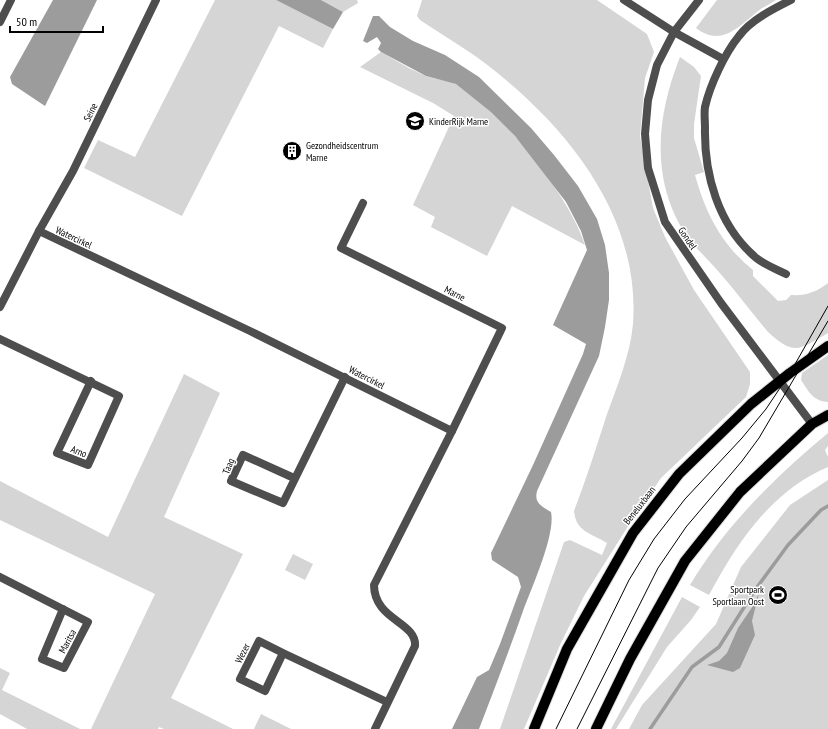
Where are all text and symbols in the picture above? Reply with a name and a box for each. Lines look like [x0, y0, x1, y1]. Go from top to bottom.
scale bar [10, 8, 103, 34]
text: 50 m [16, 14, 37, 29]
street label: Seine [80, 101, 100, 124]
school or university icon: KinderRijk Marne [404, 110, 426, 132]
place label: KinderRijk Marne [429, 115, 488, 128]
place label: Gezondheidscentrum Marne [306, 139, 378, 164]
building icon: Gezondheidscentrum Marne [281, 140, 303, 162]
street label: Watercirkel [54, 223, 95, 252]
street label: Gondel [675, 225, 700, 253]
street label: Marne [442, 283, 467, 304]
street label: Watercirkel [347, 363, 388, 392]
street label: Arno [69, 442, 89, 461]
street label: Taag [219, 456, 237, 476]
street label: Beneluxbaan [620, 484, 658, 527]
place label: Sportpark Sportlaan Oost [713, 583, 764, 608]
sports icon: Sportpark Sportlaan Oost [767, 584, 789, 606]
street label: Maritsa [56, 627, 79, 656]
street label: Wezer [232, 641, 253, 665]

